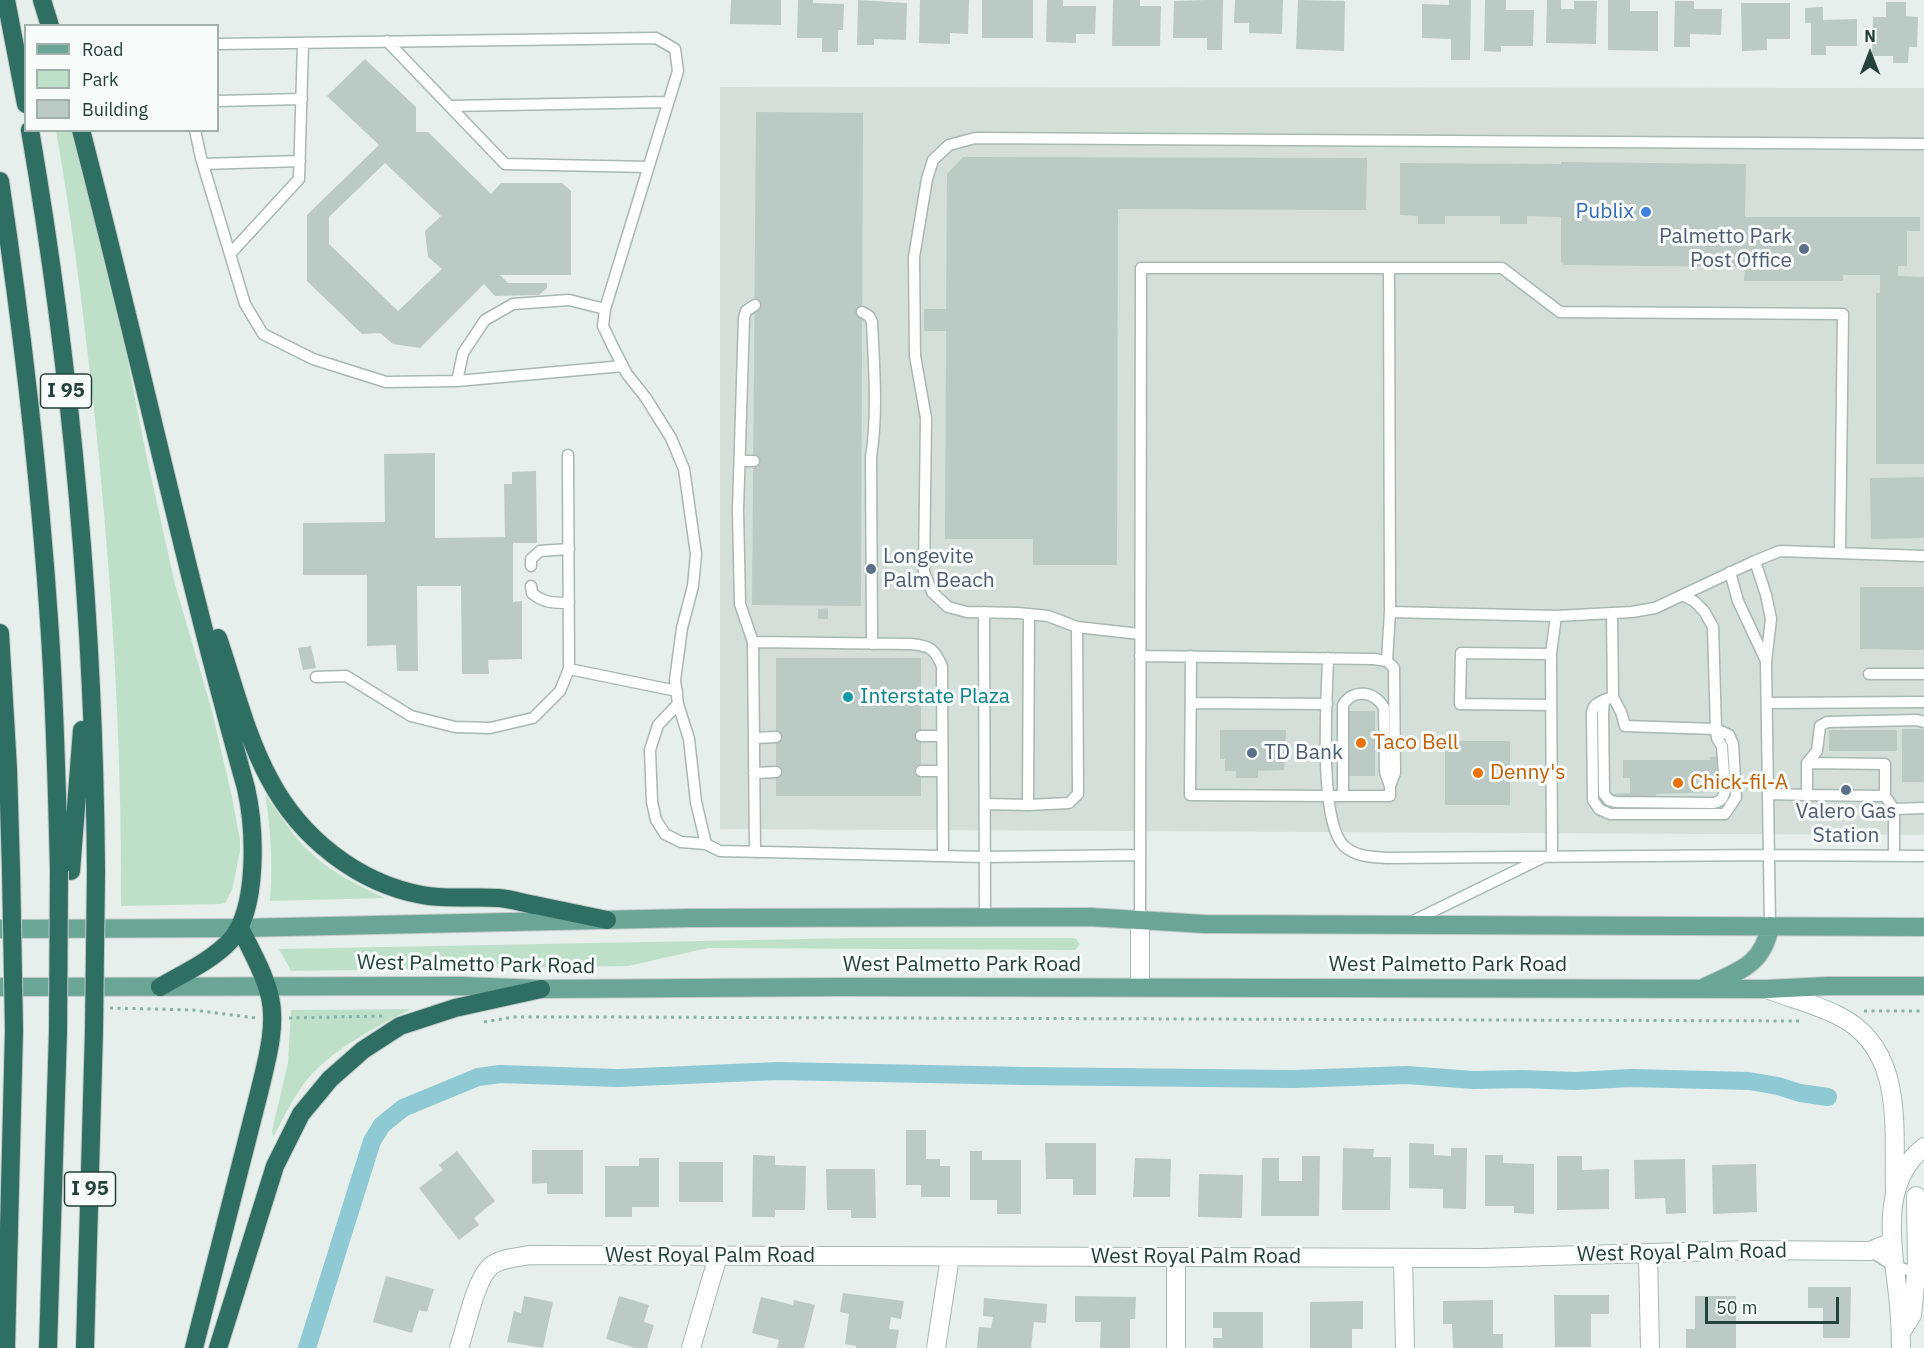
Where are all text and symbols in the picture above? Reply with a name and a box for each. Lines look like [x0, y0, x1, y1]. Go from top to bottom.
legend [24, 24, 219, 132]
north arrow [1840, 24, 1900, 84]
text: N [1864, 26, 1876, 46]
text: Road [82, 38, 123, 61]
text: Park [82, 68, 118, 91]
text: Building [82, 98, 148, 121]
place label: Publix [1576, 199, 1634, 225]
marker: Publix [1639, 205, 1653, 219]
place label: Palmetto Park Post Office [1659, 224, 1792, 274]
marker: Palmetto Park Post Office [1797, 242, 1811, 256]
road number: I 95 [40, 374, 92, 408]
place label: Longevite Palm Beach [883, 544, 995, 594]
marker: Longevite Palm Beach [864, 562, 878, 576]
place label: Interstate Plaza [860, 684, 1010, 710]
marker: Interstate Plaza [841, 690, 855, 704]
place label: Taco Bell [1373, 730, 1458, 756]
marker: Taco Bell [1354, 736, 1368, 750]
place label: TD Bank [1264, 740, 1343, 766]
marker: TD Bank [1245, 746, 1259, 760]
place label: Denny's [1490, 760, 1566, 786]
marker: Denny's [1471, 766, 1485, 780]
place label: Chick-fil-A [1690, 770, 1788, 796]
marker: Chick-fil-A [1671, 776, 1685, 790]
marker: Valero Gas Station [1839, 783, 1853, 797]
place label: Valero Gas Station [1796, 799, 1896, 849]
street label: West Palmetto Park Road [357, 950, 595, 980]
street label: West Palmetto Park Road [843, 952, 1081, 978]
street label: West Palmetto Park Road [1329, 952, 1567, 978]
road number: I 95 [64, 1172, 116, 1206]
street label: West Royal Palm Road [1577, 1239, 1787, 1267]
street label: West Royal Palm Road [605, 1243, 815, 1269]
street label: West Royal Palm Road [1091, 1244, 1301, 1270]
scale bar [1708, 1285, 1842, 1323]
text: 50 m [1716, 1296, 1758, 1319]

